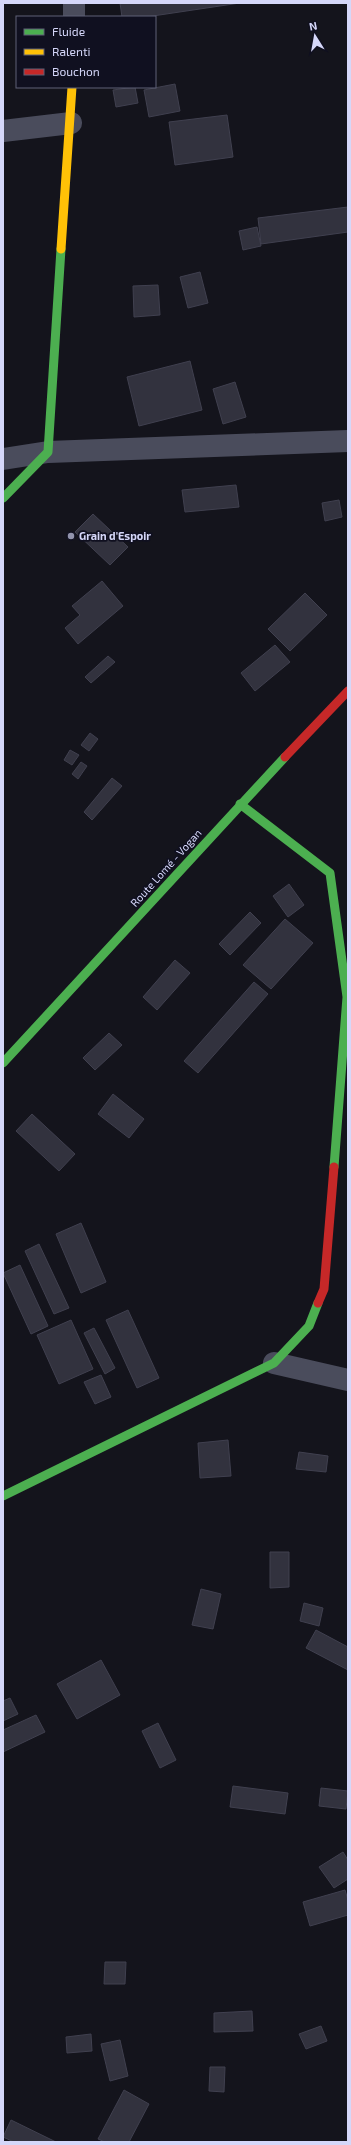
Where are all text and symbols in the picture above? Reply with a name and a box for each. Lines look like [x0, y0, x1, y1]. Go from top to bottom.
legend [16, 16, 156, 88]
north arrow [295, 16, 335, 56]
text: N [308, 19, 318, 33]
text: Fluide [52, 24, 85, 38]
text: Ralenti [52, 44, 91, 58]
text: Bouchon [52, 64, 100, 78]
place label: Grain d'Espoir [79, 529, 151, 542]
marker: Grain d'Espoir [66, 531, 76, 541]
street label: Route Lomé - Vogan [127, 826, 204, 909]

